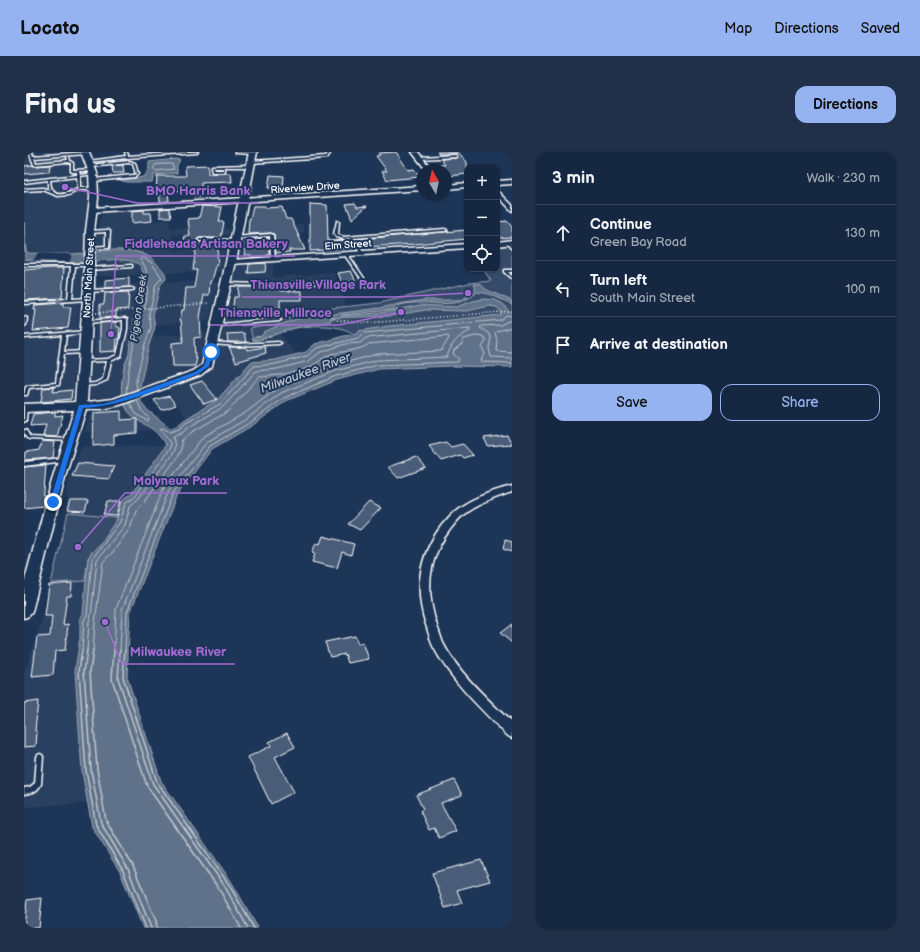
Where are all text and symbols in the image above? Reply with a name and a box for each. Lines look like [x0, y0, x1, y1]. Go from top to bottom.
text: Locato [20, 17, 80, 40]
text: Map [724, 20, 752, 37]
text: Directions [774, 20, 839, 37]
text: Saved [861, 20, 900, 37]
button: Directions [795, 86, 896, 123]
text: Find us [24, 88, 116, 121]
north arrow [416, 164, 452, 200]
map controls [464, 164, 500, 272]
button: + [464, 164, 500, 200]
text: 3 min [552, 168, 595, 188]
text: Walk · 230 m [806, 170, 880, 186]
callout: BMO Harris Bank [137, 178, 258, 203]
street label: Riverview Drive [270, 180, 340, 196]
text: BMO Harris Bank [146, 183, 251, 199]
button: − [464, 200, 500, 236]
text: Continue [590, 215, 652, 234]
icon: ahead [552, 222, 574, 244]
text: 130 m [845, 225, 880, 241]
callout: Fiddleheads Artisan Bakery [116, 231, 295, 256]
text: Green Bay Road [590, 234, 687, 250]
text: Fiddleheads Artisan Bakery [124, 236, 288, 252]
button: locate [464, 236, 500, 272]
street label: Elm Street [324, 237, 372, 253]
street label: North Main Street [81, 238, 97, 319]
text: Turn left [590, 271, 647, 290]
callout: Thiensville Village Park [242, 272, 394, 297]
water label: Pigeon Creek [127, 273, 150, 342]
text: Thiensville Village Park [250, 277, 386, 293]
icon: left [552, 278, 574, 300]
text: 100 m [845, 281, 880, 297]
text: South Main Street [590, 290, 695, 306]
one-way arrow [49, 297, 62, 304]
callout: Thiensville Millrace [210, 300, 339, 325]
text: Thiensville Millrace [218, 305, 332, 321]
icon: arrive [552, 334, 574, 356]
text: Arrive at destination [590, 335, 728, 354]
route start [202, 343, 220, 361]
water label: Milwaukee River [258, 349, 354, 397]
button: Save [552, 384, 712, 421]
button: Share [720, 384, 880, 421]
callout: Molyneux Park [125, 468, 227, 493]
text: Molyneux Park [133, 473, 219, 489]
route end [44, 493, 62, 511]
callout: Milwaukee River [122, 639, 235, 664]
text: Milwaukee River [130, 644, 227, 660]

